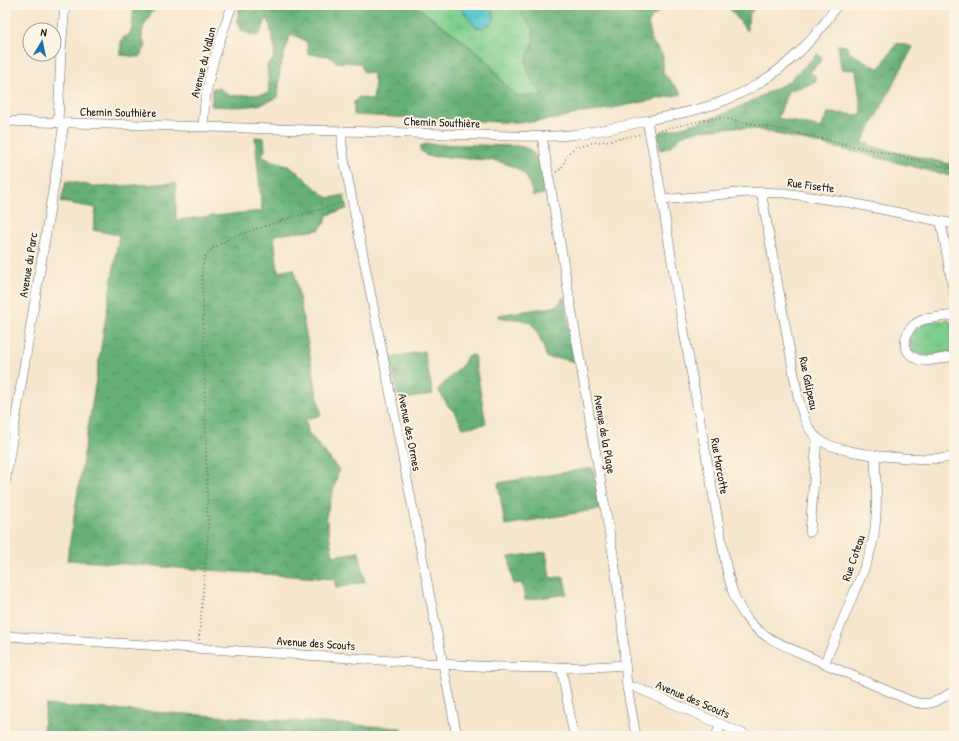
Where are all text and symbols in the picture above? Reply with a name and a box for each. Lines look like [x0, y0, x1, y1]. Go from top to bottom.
north arrow [22, 22, 62, 62]
text: N [40, 25, 48, 40]
street label: Avenue du Vallon [186, 25, 220, 99]
street label: Chemin Southière [80, 103, 157, 121]
street label: Chemin Southière [403, 112, 481, 132]
street label: Rue Fisette [786, 173, 836, 197]
street label: Avenue du Parc [15, 231, 42, 299]
street label: Rue Galipeau [795, 355, 823, 411]
street label: Avenue des Ormes [394, 392, 426, 473]
street label: Avenue de la Plage [590, 393, 620, 475]
street label: Rue Marcotte [707, 437, 733, 496]
street label: Rue Coteau [837, 533, 869, 583]
street label: Avenue des Scouts [276, 632, 356, 654]
street label: Avenue des Scouts [654, 676, 733, 722]

